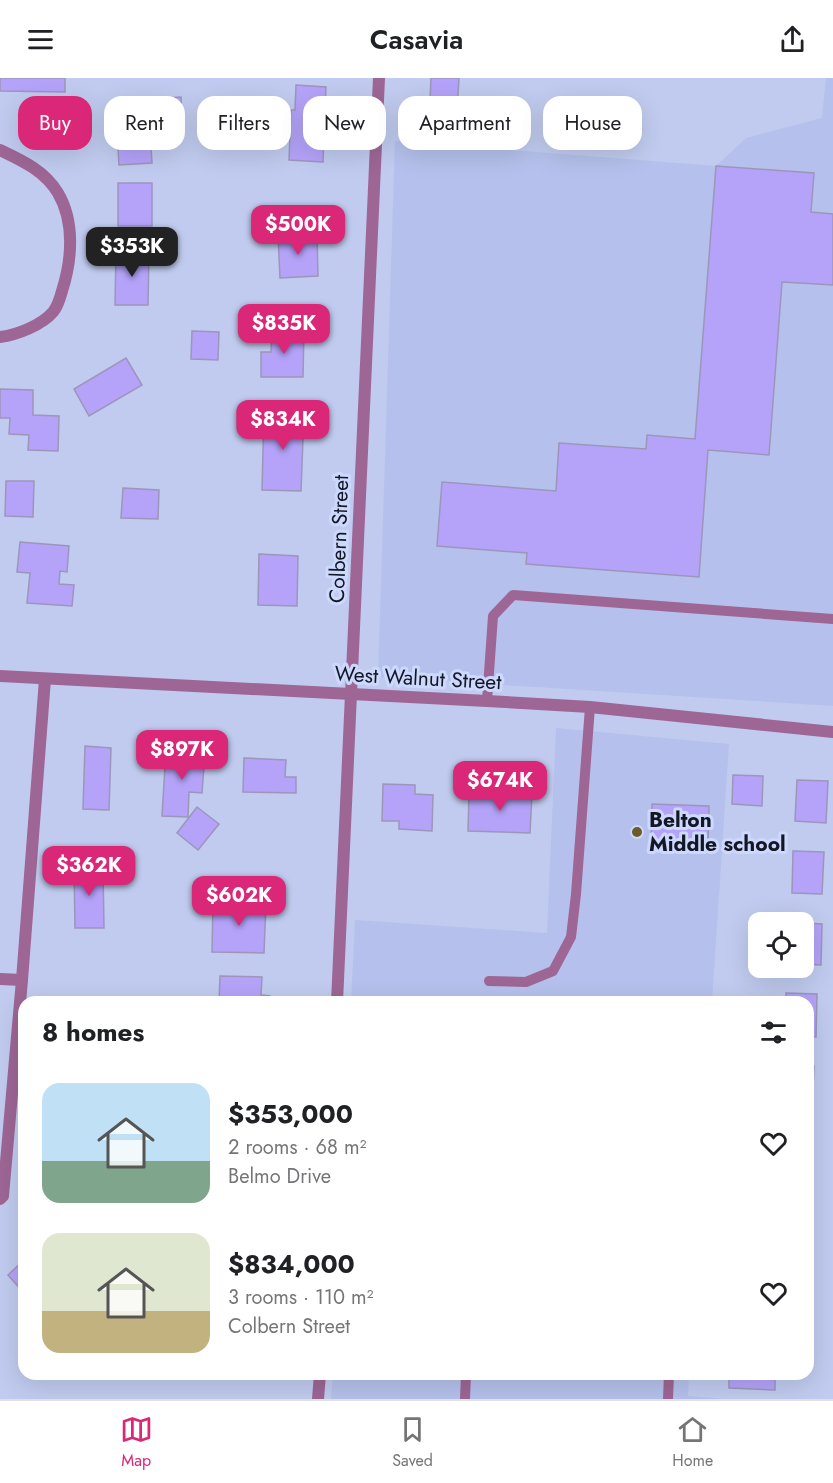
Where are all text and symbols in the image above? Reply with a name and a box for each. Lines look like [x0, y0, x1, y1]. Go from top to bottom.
text: Casavia [370, 20, 463, 59]
icon: menu [24, 23, 57, 56]
icon: share [776, 23, 809, 56]
chip: Buy [18, 96, 92, 150]
chip: Rent [104, 96, 185, 150]
chip: Filters [197, 96, 291, 150]
chip: New [303, 96, 386, 150]
chip: Apartment [398, 96, 531, 150]
chip: House [543, 96, 642, 150]
pin: $500K [256, 205, 340, 256]
text: $500K [265, 210, 331, 239]
pin: $353K [90, 227, 174, 278]
text: $353K [100, 232, 164, 261]
pin: $835K [242, 304, 326, 355]
text: $835K [252, 309, 316, 338]
pin: $834K [241, 400, 325, 451]
text: $834K [250, 405, 316, 434]
street label: Colbern Street [322, 474, 356, 604]
street label: West Walnut Street [334, 659, 502, 697]
pin: $897K [140, 730, 224, 781]
text: $897K [150, 735, 214, 764]
pin: $674K [458, 761, 542, 812]
text: $674K [467, 766, 533, 795]
place label: Belton Middle school [649, 805, 786, 859]
marker: Belton Middle school [630, 825, 644, 839]
pin: $362K [47, 846, 131, 897]
text: $362K [56, 851, 122, 880]
pin: $602K [197, 876, 281, 927]
text: $602K [206, 881, 272, 910]
map controls [748, 912, 814, 978]
button: locate [748, 912, 814, 978]
text: 8 homes [42, 1013, 144, 1051]
icon: filters [757, 1016, 790, 1049]
text: $353,000 [228, 1095, 353, 1133]
icon: home [90, 1107, 162, 1179]
icon: heart [757, 1127, 790, 1160]
text: 2 rooms · 68 m² [228, 1133, 366, 1162]
text: Belmo Drive [228, 1162, 331, 1191]
text: $834,000 [228, 1245, 355, 1283]
icon: home [90, 1257, 162, 1329]
icon: heart [757, 1277, 790, 1310]
text: 3 rooms · 110 m² [228, 1283, 374, 1312]
text: Colbern Street [228, 1312, 350, 1341]
tab: Map [120, 1413, 153, 1472]
tab: Saved [392, 1413, 433, 1472]
tab: Home [672, 1413, 713, 1472]

